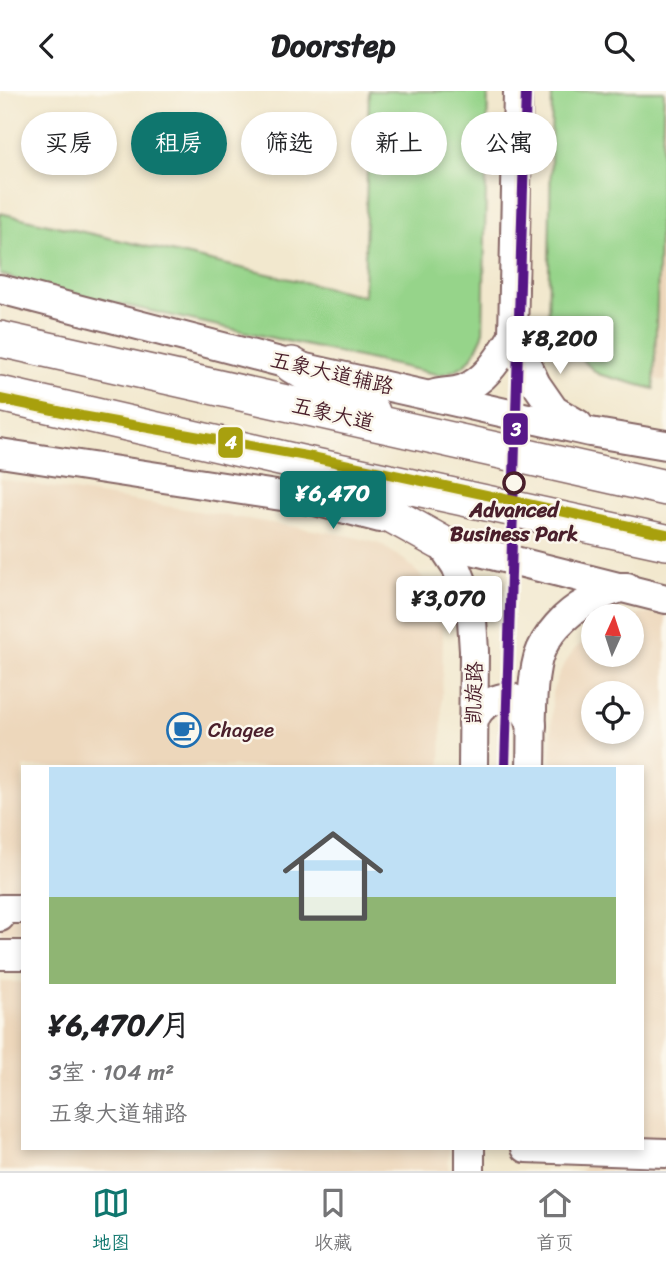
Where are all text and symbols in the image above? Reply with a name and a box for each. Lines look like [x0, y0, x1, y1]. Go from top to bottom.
text: Doorstep [271, 17, 395, 74]
icon: back [28, 27, 66, 65]
icon: search [600, 27, 638, 65]
chip: 买房 [21, 112, 117, 175]
chip: 租房 [131, 112, 227, 175]
chip: 筛选 [241, 112, 337, 175]
chip: 新上 [351, 112, 447, 175]
chip: 公寓 [461, 112, 557, 175]
pin: ¥8,200 [503, 317, 617, 376]
text: ¥8,200 [522, 318, 598, 359]
street label: 五象大道辅路 [266, 340, 398, 406]
street label: 五象大道 [288, 386, 378, 442]
line badge: 3 [502, 412, 529, 446]
text: 3 [510, 413, 522, 446]
line badge: 4 [217, 426, 244, 459]
text: 4 [224, 426, 237, 459]
pin: ¥6,470 [276, 471, 390, 531]
marker: Advanced Business Park [503, 472, 525, 494]
text: ¥6,470 [296, 473, 370, 514]
place label: Advanced Business Park [450, 491, 578, 553]
pin: ¥3,070 [392, 577, 506, 636]
text: ¥3,070 [412, 578, 486, 619]
north arrow [581, 604, 644, 667]
map controls [581, 604, 644, 744]
street label: 凯旋路 [454, 661, 494, 725]
button: locate [581, 681, 644, 744]
cafe icon: Chagee [165, 711, 203, 749]
place label: Chagee [208, 711, 274, 749]
icon: home [270, 813, 396, 939]
text: ¥6,470/月 [49, 998, 190, 1052]
text: 3室 · 104 m² [49, 1052, 174, 1093]
text: 五象大道辅路 [49, 1093, 187, 1134]
tab: 地图 [92, 1184, 130, 1259]
tab: 收藏 [314, 1184, 352, 1259]
tab: 首页 [536, 1184, 574, 1259]

